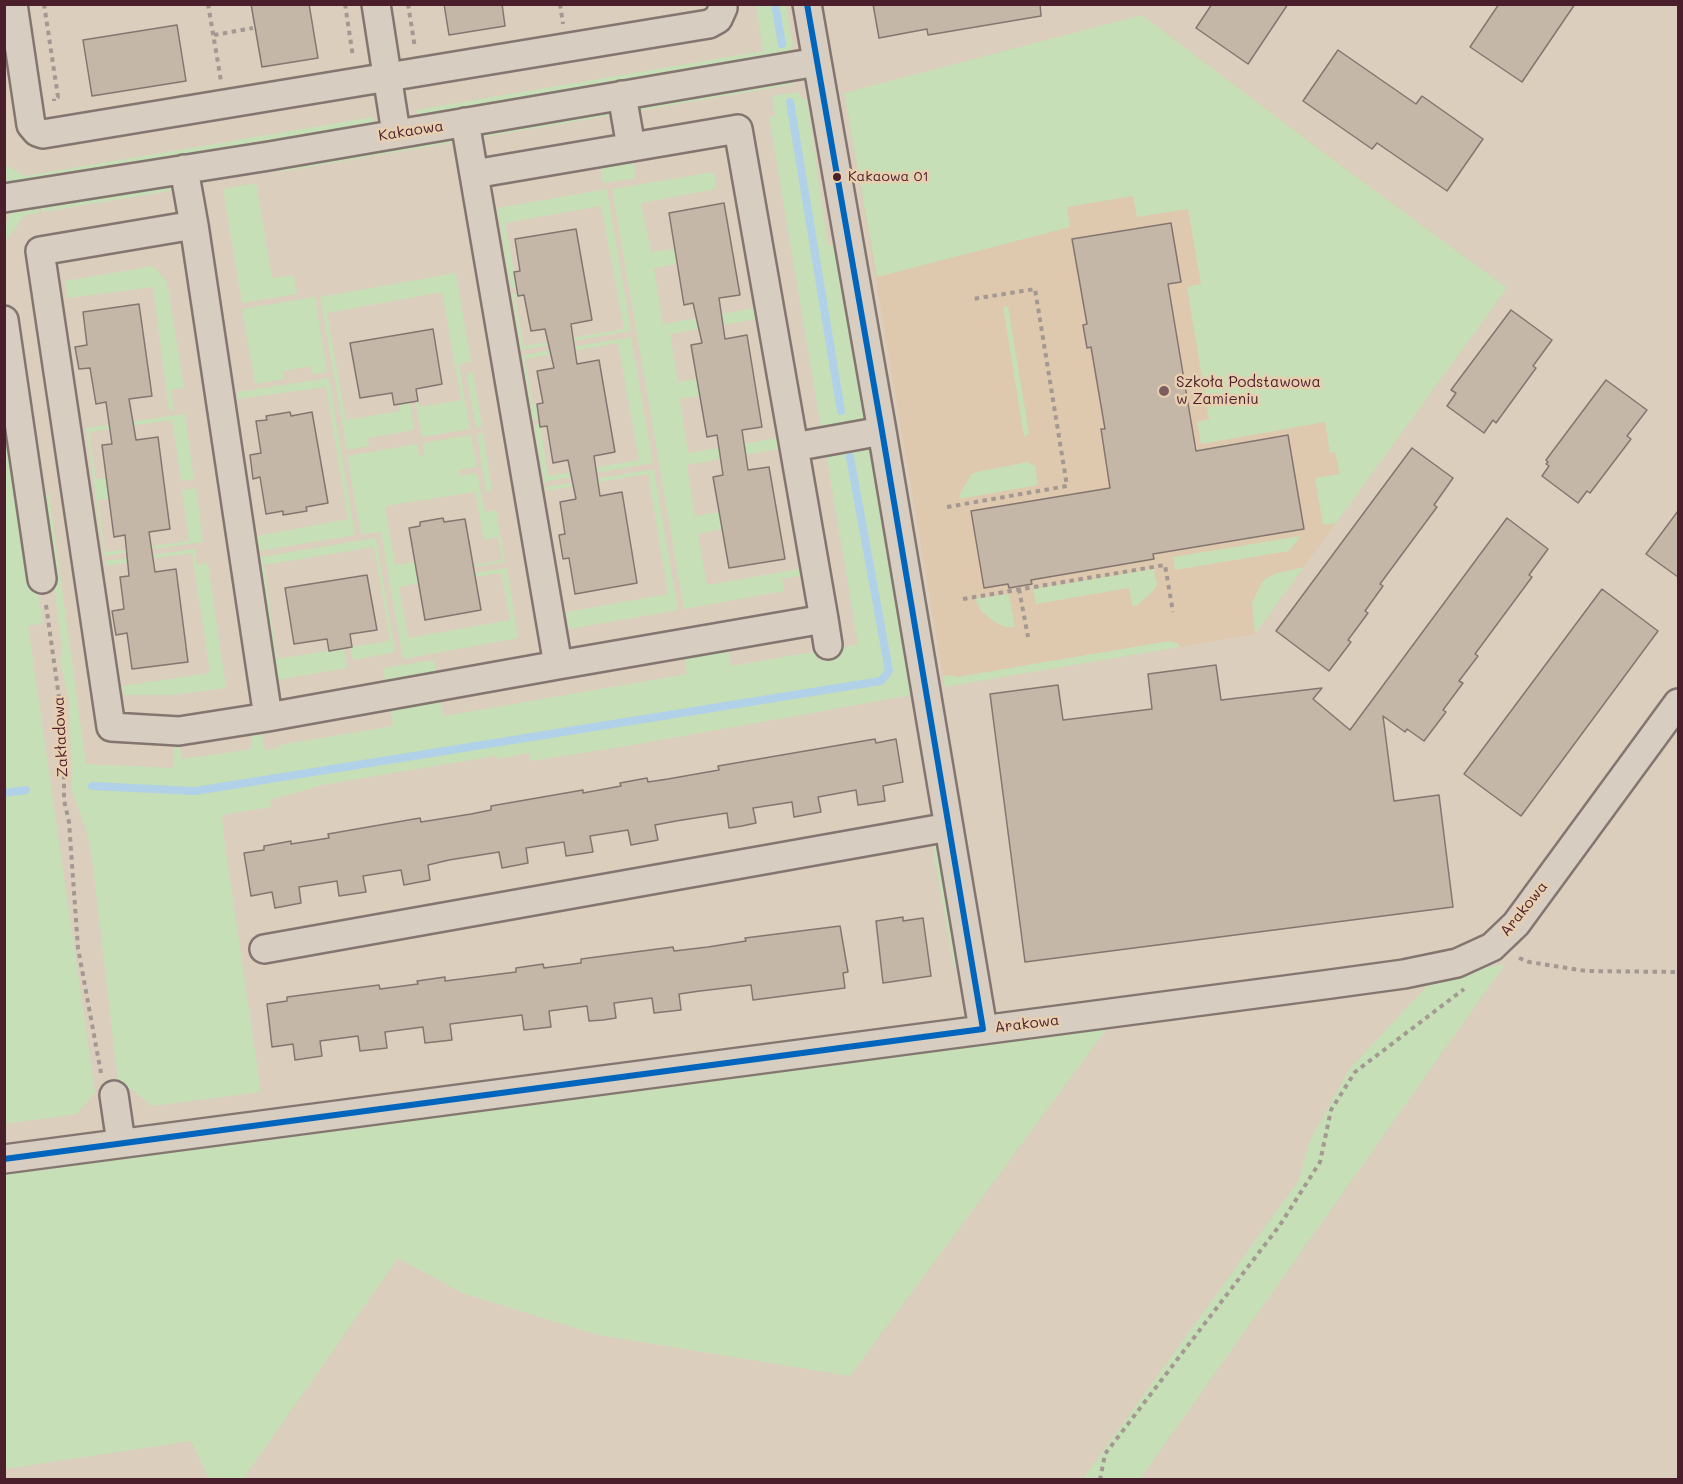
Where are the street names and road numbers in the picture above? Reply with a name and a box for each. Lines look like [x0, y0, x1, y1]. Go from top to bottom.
street label: Kakaowa [377, 117, 445, 145]
street label: Zakładowa [50, 696, 72, 778]
street label: Arakowa [1497, 878, 1551, 940]
street label: Arakowa [994, 1011, 1060, 1037]

